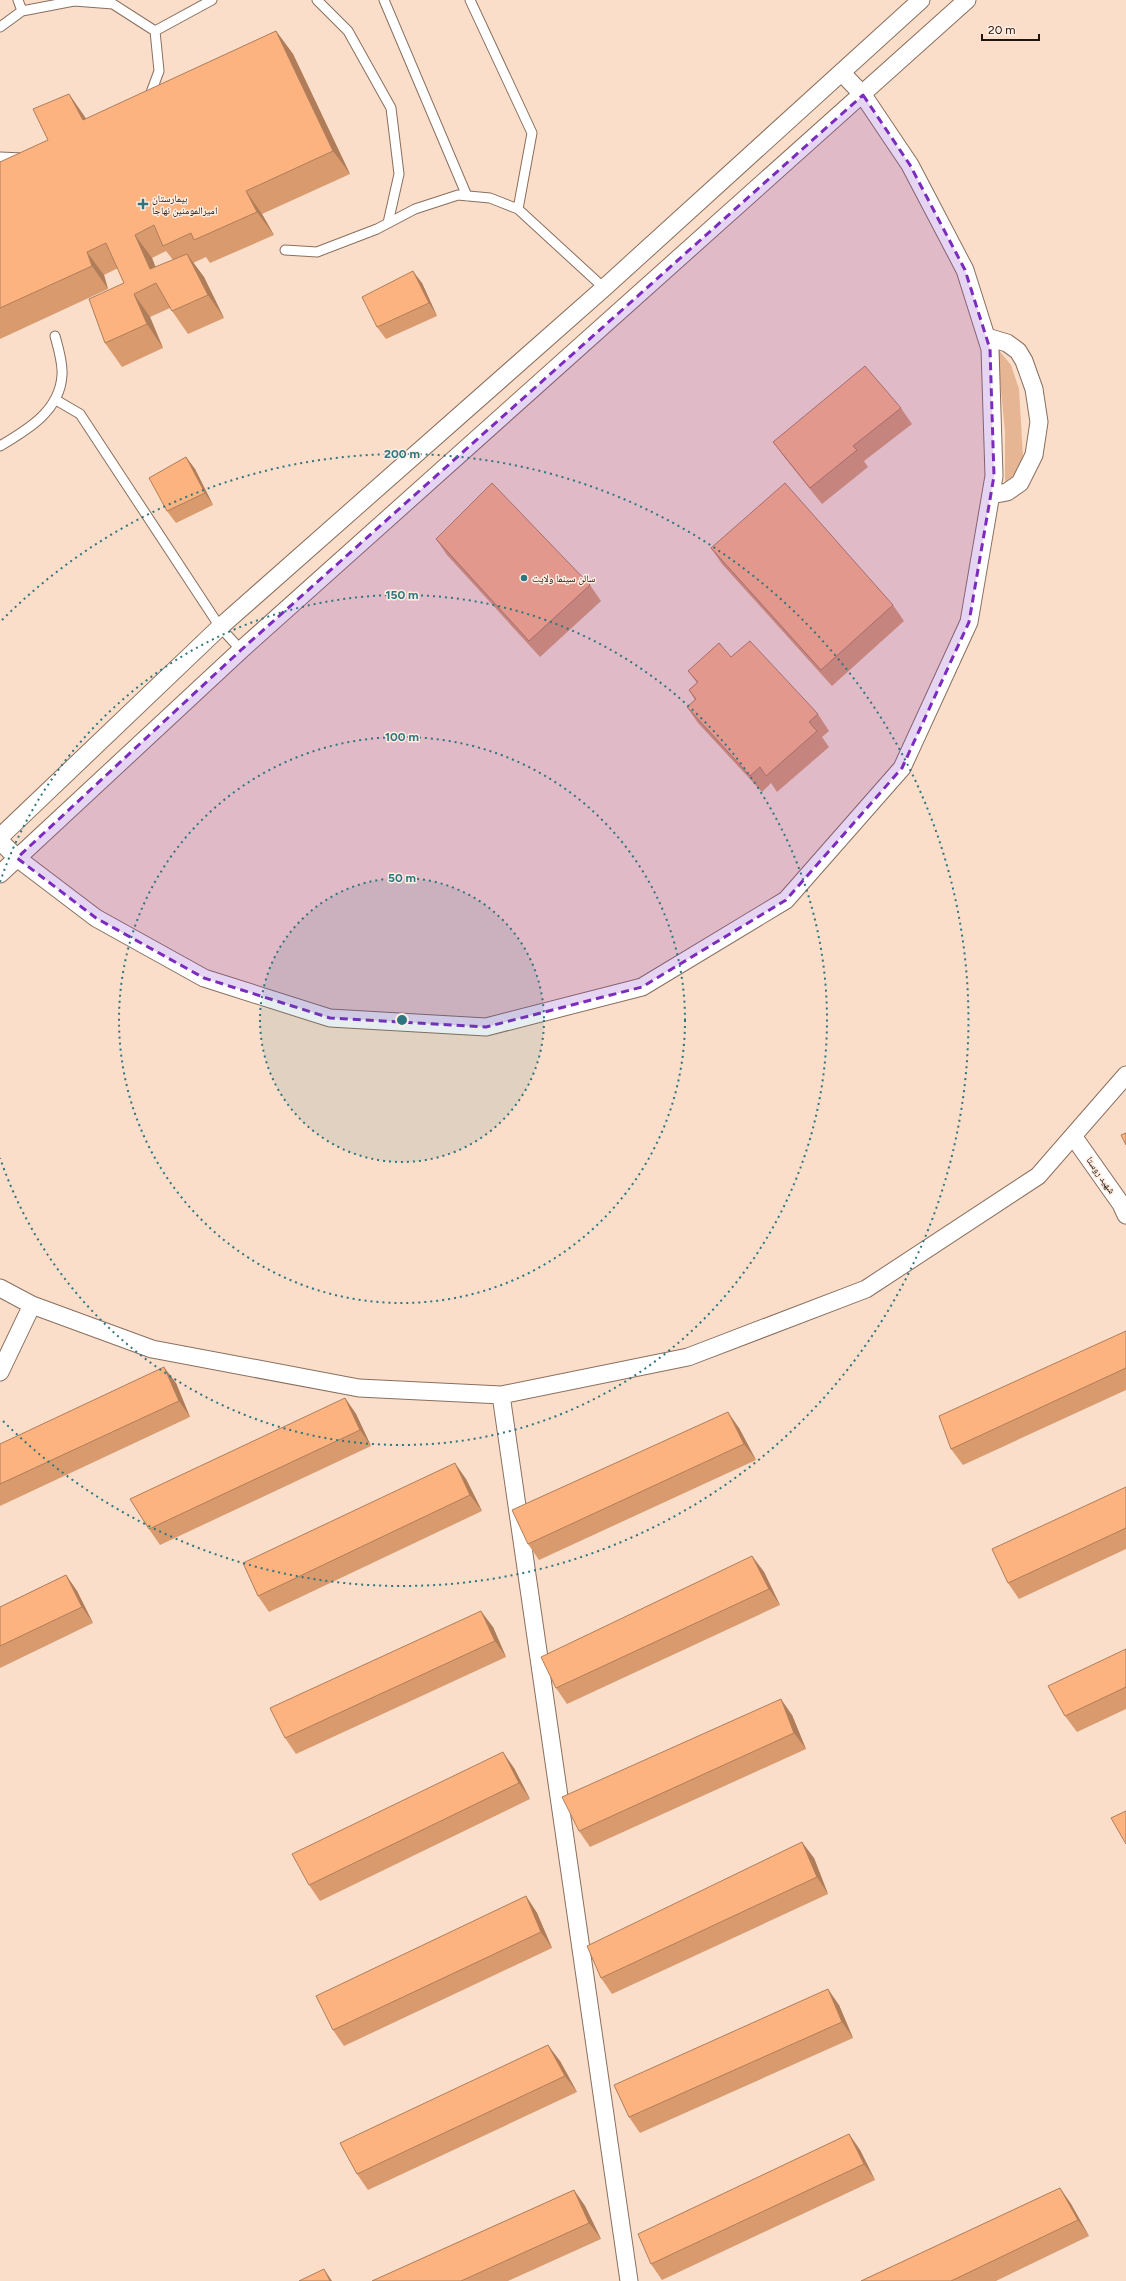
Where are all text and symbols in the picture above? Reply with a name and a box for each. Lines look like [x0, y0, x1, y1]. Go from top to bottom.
scale bar [982, 16, 1039, 42]
text: 20 m [988, 23, 1016, 37]
place label: بیمارستان امیرالمومنین نهاجا [152, 192, 217, 217]
marker: بیمارستان امیرالمومنین نهاجا [137, 198, 149, 210]
text: 200 m [384, 447, 420, 461]
place label: سالن سینما ولایت [532, 572, 596, 585]
marker: سالن سینما ولایت [519, 573, 529, 583]
text: 150 m [385, 588, 419, 602]
text: 100 m [385, 730, 419, 744]
text: 50 m [388, 871, 416, 885]
centre of rings [395, 1013, 409, 1027]
street label: شهید روستا [1084, 1154, 1119, 1196]

